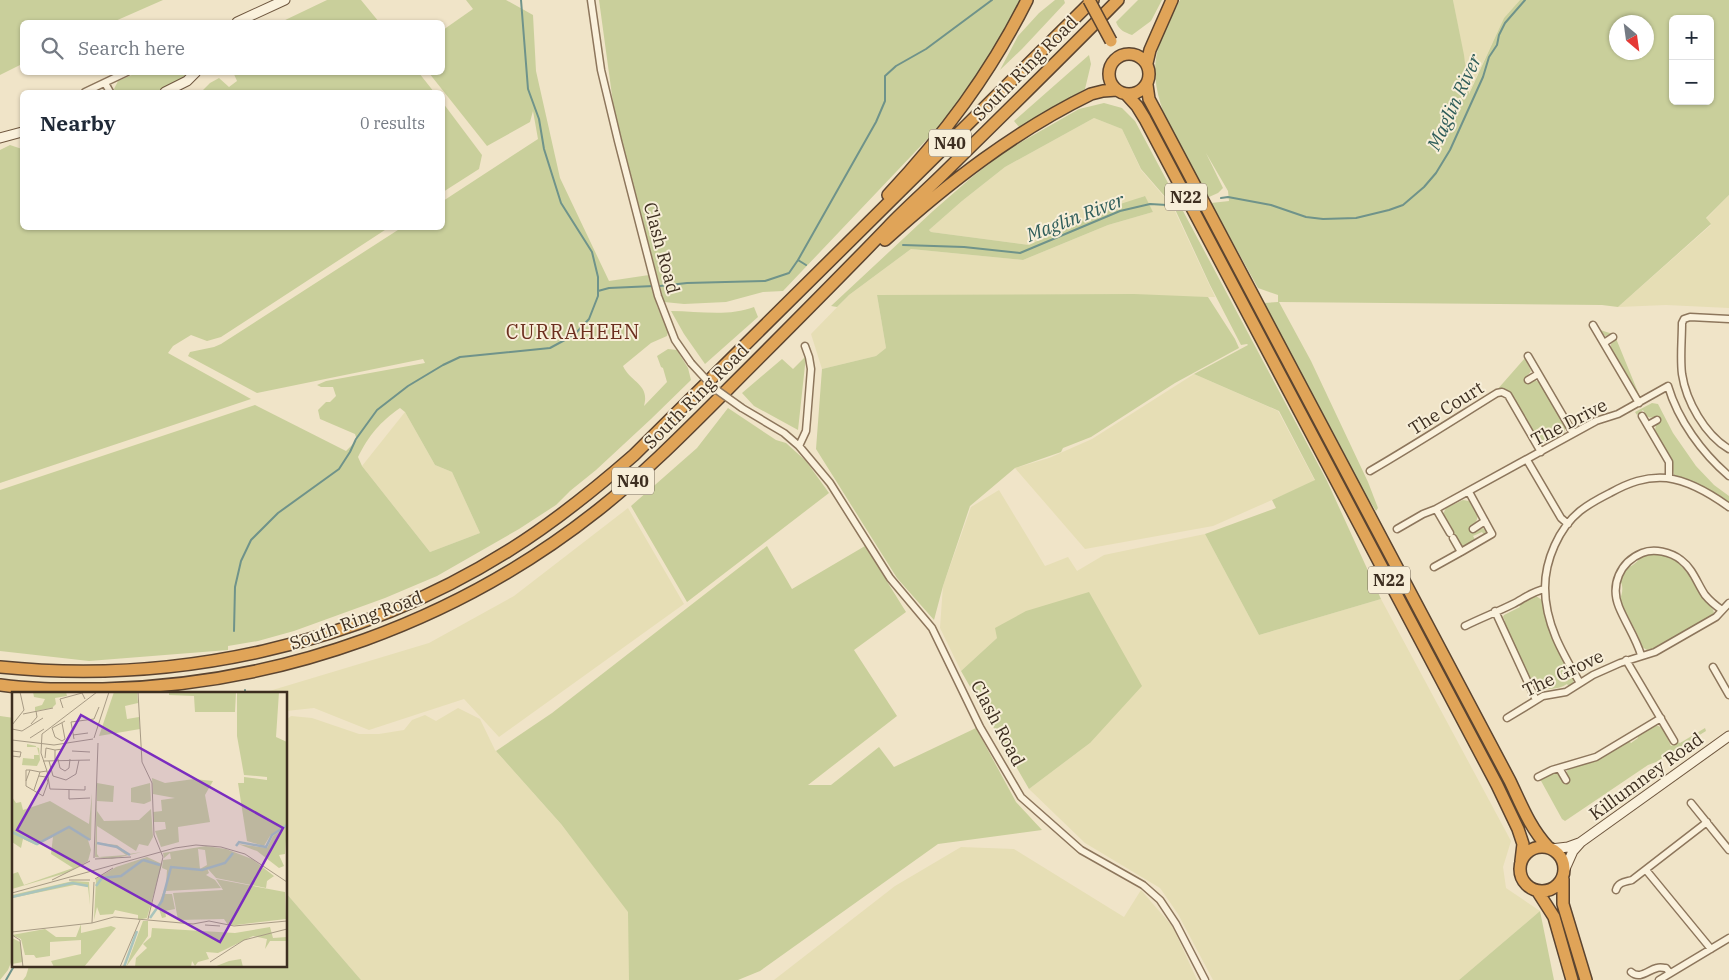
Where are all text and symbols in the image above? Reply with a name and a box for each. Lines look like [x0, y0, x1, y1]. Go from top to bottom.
street label: South Ring Road [967, 10, 1083, 126]
north arrow [1609, 15, 1654, 60]
map controls [1669, 15, 1714, 105]
button: + [1669, 15, 1714, 60]
search box [20, 20, 445, 75]
icon: search [38, 34, 66, 62]
text: Search here [78, 36, 185, 60]
water label: Maglin River [1421, 50, 1487, 155]
button: − [1669, 60, 1714, 105]
text: Nearby [40, 109, 116, 137]
text: 0 results [360, 113, 425, 133]
road number: N40 [929, 130, 971, 156]
road number: N22 [1165, 183, 1207, 210]
water label: Maglin River [1022, 187, 1128, 247]
street label: Clash Road [639, 200, 685, 296]
district label: CURRAHEEN [506, 318, 640, 345]
street label: South Ring Road [638, 338, 754, 454]
street label: The Court [1404, 376, 1488, 440]
street label: The Drive [1527, 393, 1611, 451]
road number: N40 [612, 468, 654, 494]
road number: N22 [1368, 566, 1410, 594]
street label: South Ring Road [286, 585, 426, 655]
street label: The Grove [1519, 644, 1607, 702]
street label: Clash Road [966, 676, 1030, 770]
inset map [12, 692, 288, 968]
street label: Killumney Road [1585, 727, 1708, 825]

